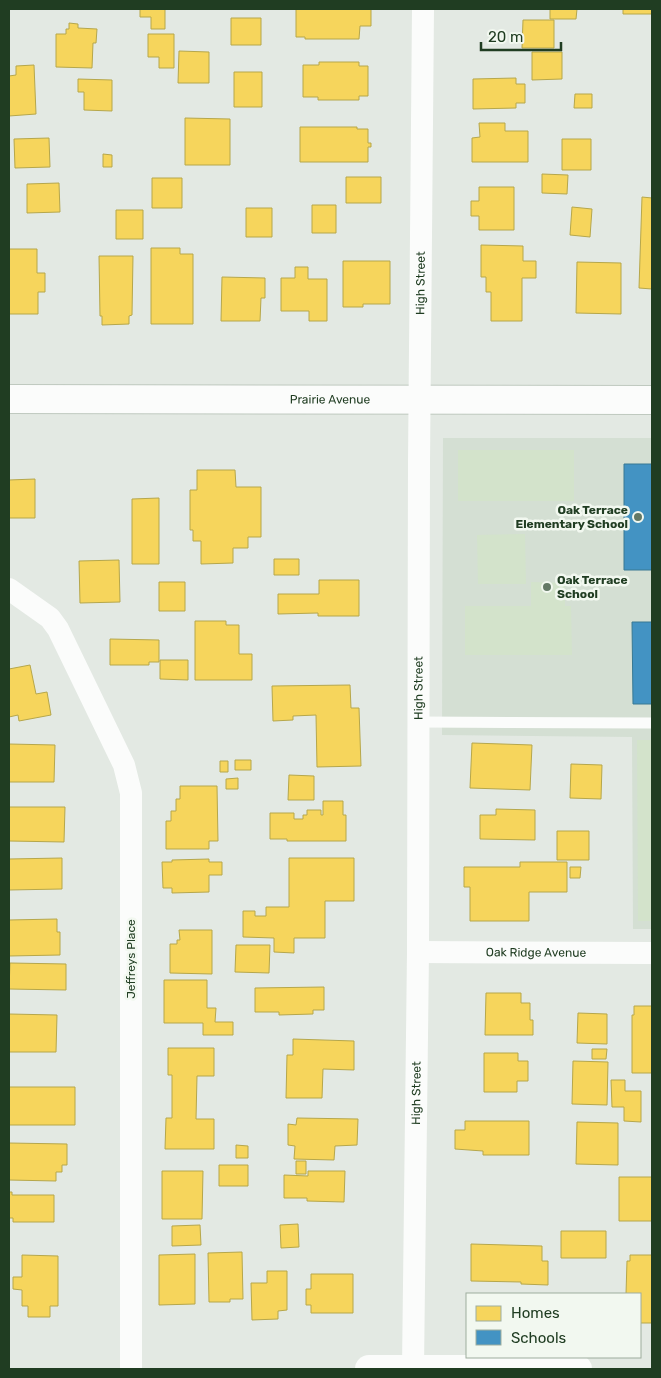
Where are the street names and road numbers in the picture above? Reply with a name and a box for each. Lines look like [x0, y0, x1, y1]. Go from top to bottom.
street label: High Street [413, 251, 428, 315]
street label: Prairie Avenue [290, 392, 371, 407]
street label: High Street [411, 656, 426, 720]
street label: Jeffreys Place [124, 919, 138, 999]
street label: Oak Ridge Avenue [486, 945, 586, 960]
street label: High Street [409, 1061, 424, 1125]

